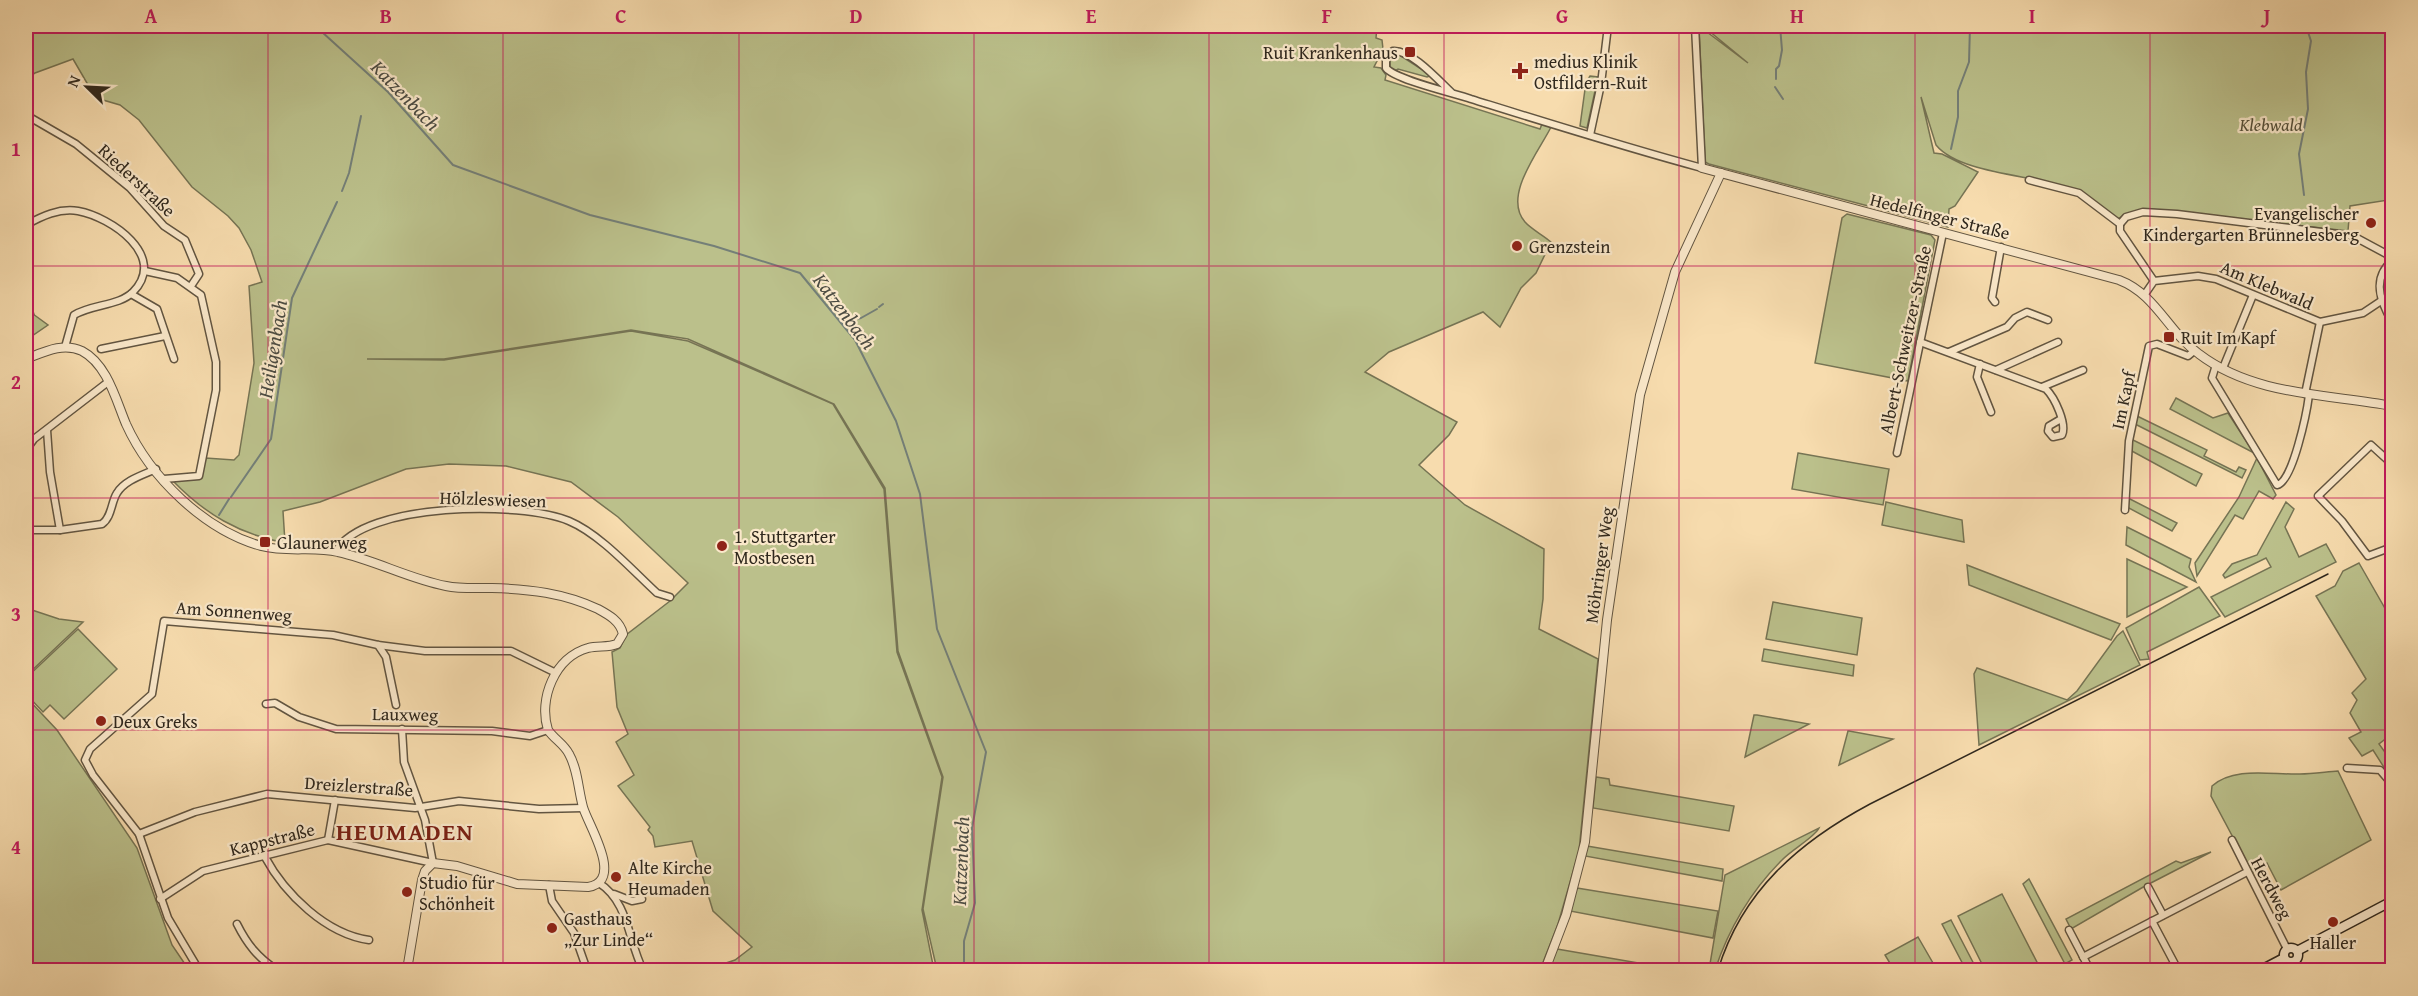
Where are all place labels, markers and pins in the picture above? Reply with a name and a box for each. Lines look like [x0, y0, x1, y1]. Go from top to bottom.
place label: Ruit Krankenhaus [1263, 39, 1398, 66]
marker: Ruit Krankenhaus [1403, 45, 1417, 59]
place label: medius Klinik Ostfildern-Ruit [1534, 48, 1648, 96]
marker: medius Klinik Ostfildern-Ruit [1511, 62, 1529, 80]
place label: Evangelischer Kindergarten Brünnelesberg [2143, 200, 2360, 248]
marker: Evangelischer Kindergarten Brünnelesberg [2364, 216, 2378, 230]
place label: Grenzstein [1529, 233, 1610, 260]
marker: Grenzstein [1510, 239, 1524, 253]
place label: Ruit Im Kapf [2181, 324, 2278, 351]
marker: Ruit Im Kapf [2162, 330, 2176, 344]
place label: 1. Stuttgarter Mostbesen [734, 523, 836, 571]
place label: Glaunerweg [277, 529, 367, 556]
marker: Glaunerweg [258, 535, 272, 549]
marker: 1. Stuttgarter Mostbesen [715, 539, 729, 553]
place label: Deux Greks [113, 708, 198, 735]
marker: Deux Greks [94, 714, 108, 728]
place label: Alte Kirche Heumaden [628, 854, 712, 902]
place label: Studio für Schönheit [419, 869, 496, 917]
marker: Alte Kirche Heumaden [609, 870, 623, 884]
marker: Studio für Schönheit [400, 885, 414, 899]
place label: Gasthaus „Zur Linde“ [564, 905, 653, 953]
marker: Haller [2326, 915, 2340, 929]
marker: Gasthaus „Zur Linde“ [545, 921, 559, 935]
place label: Haller [2310, 929, 2357, 956]

